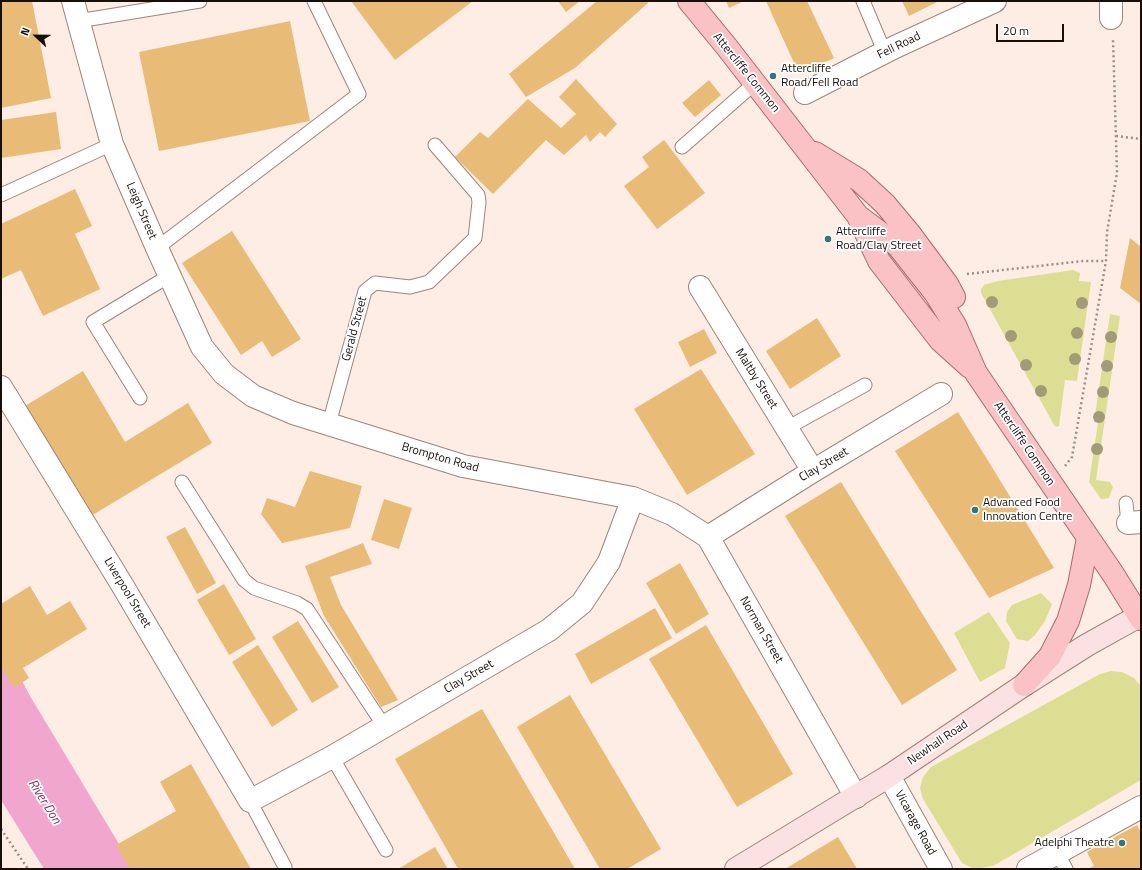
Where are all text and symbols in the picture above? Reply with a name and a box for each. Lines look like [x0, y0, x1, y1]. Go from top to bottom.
north arrow [16, 16, 56, 56]
scale bar [998, 16, 1066, 42]
text: 20 m [1003, 21, 1029, 40]
text: N [16, 25, 34, 38]
street label: Fell Road [875, 29, 923, 63]
street label: Attercliffe Common [709, 30, 783, 116]
place label: Attercliffe Road/Fell Road [781, 62, 858, 90]
marker: Attercliffe Road/Fell Road [768, 71, 778, 81]
street label: Leigh Street [123, 180, 159, 242]
place label: Attercliffe Road/Clay Street [836, 225, 921, 253]
marker: Attercliffe Road/Clay Street [823, 234, 833, 244]
street label: Gerald Street [339, 295, 371, 363]
street label: Maltby Street [732, 346, 780, 412]
street label: Attercliffe Common [991, 399, 1057, 489]
street label: Brompton Road [400, 440, 480, 476]
street label: Clay Street [797, 445, 851, 485]
place label: Advanced Food Innovation Centre [983, 496, 1072, 524]
marker: Advanced Food Innovation Centre [970, 505, 980, 515]
street label: Liverpool Street [100, 555, 154, 631]
street label: Norman Street [736, 594, 786, 666]
street label: Clay Street [442, 657, 496, 697]
street label: Newhall Road [905, 718, 971, 768]
water label: River Don [24, 777, 64, 827]
street label: Vicarage Road [891, 788, 939, 858]
place label: Adelphi Theatre [1035, 836, 1114, 850]
marker: Adelphi Theatre [1117, 838, 1127, 848]

